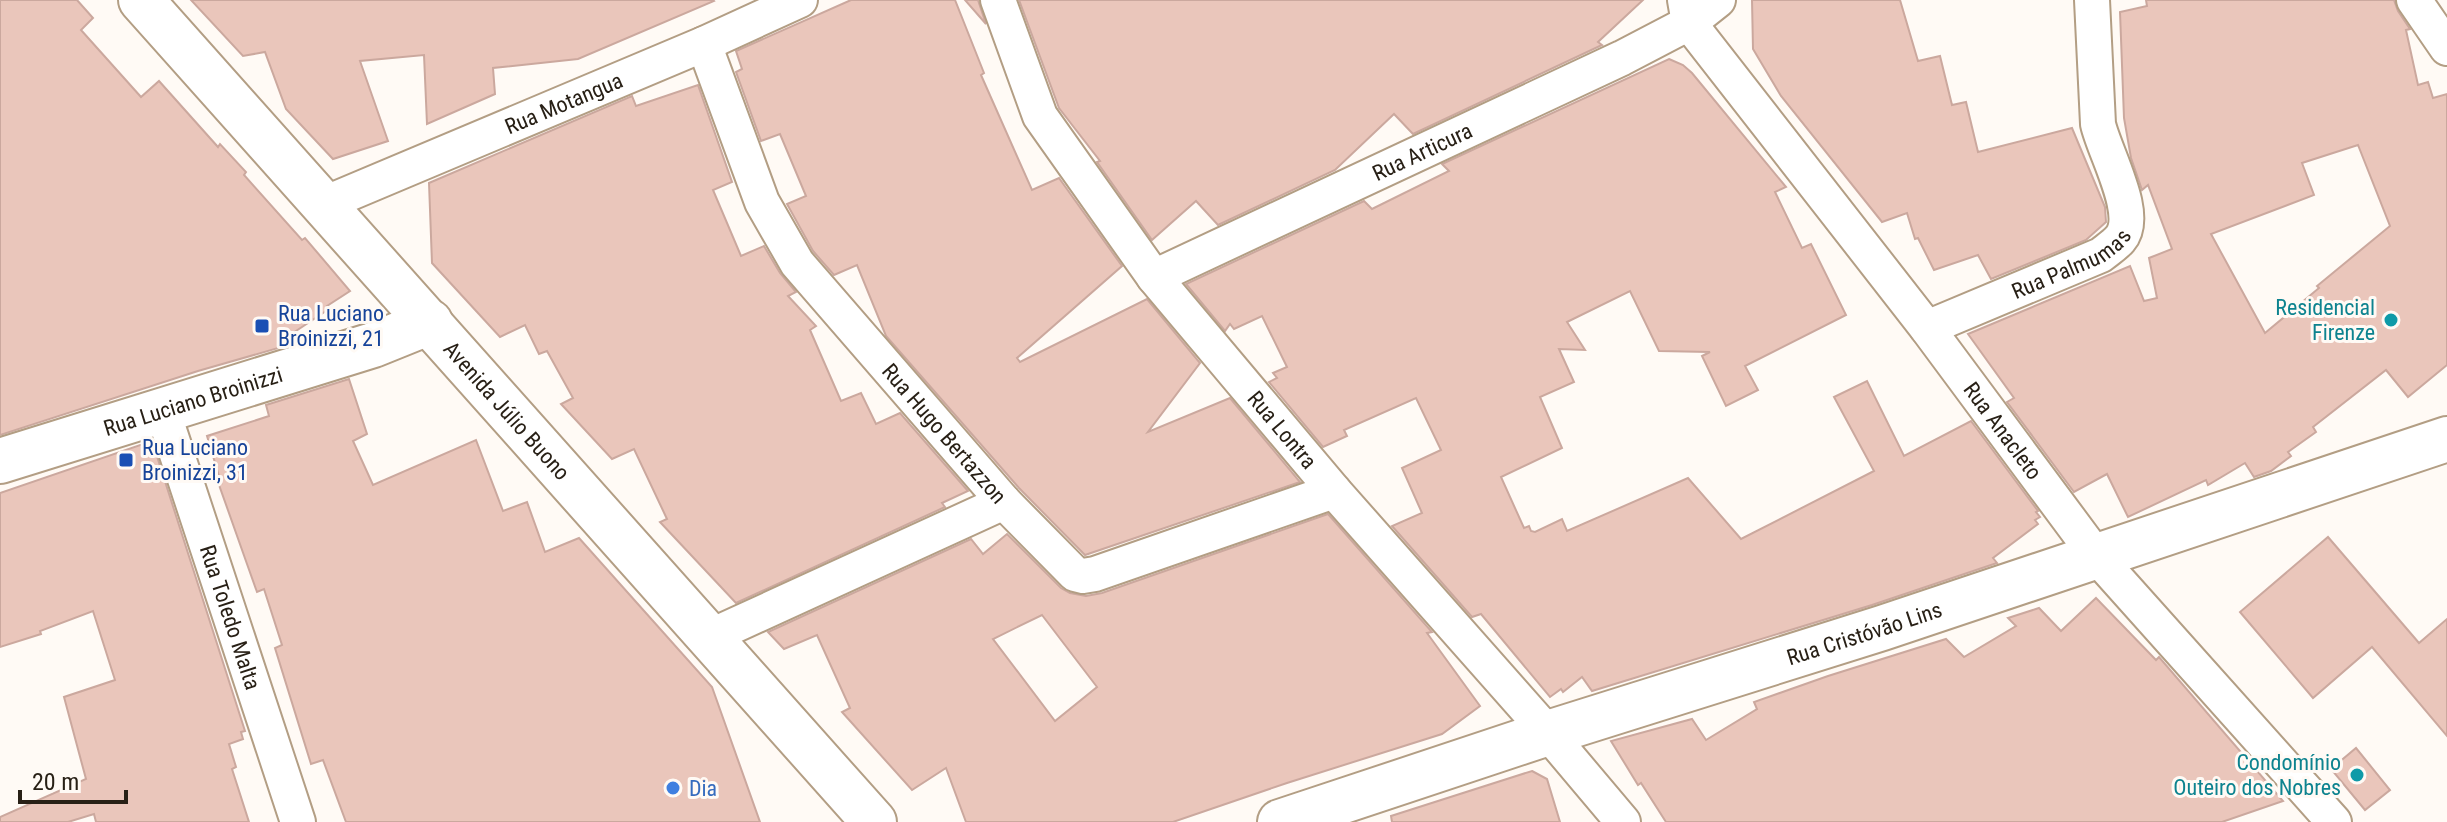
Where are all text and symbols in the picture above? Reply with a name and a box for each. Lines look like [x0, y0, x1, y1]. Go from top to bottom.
street label: Rua Motangua [501, 67, 626, 139]
street label: Rua Articura [1368, 118, 1476, 186]
street label: Rua Palmumas [2008, 225, 2136, 304]
place label: Residencial Firenze [2275, 295, 2375, 345]
place label: Rua Luciano Broinizzi, 21 [278, 301, 384, 351]
marker: Residencial Firenze [2382, 311, 2400, 329]
marker: Rua Luciano Broinizzi, 21 [253, 317, 271, 335]
street label: Avenida Júlio Buono [439, 336, 575, 485]
street label: Rua Hugo Bertazzon [877, 358, 1012, 508]
street label: Rua Luciano Broinizzi [100, 361, 285, 441]
street label: Rua Anacleto [1959, 377, 2047, 484]
street label: Rua Lontra [1243, 386, 1322, 473]
place label: Rua Luciano Broinizzi, 31 [142, 435, 248, 485]
marker: Rua Luciano Broinizzi, 31 [117, 451, 135, 469]
street label: Rua Toledo Malta [195, 542, 266, 693]
street label: Rua Cristóvão Lins [1784, 596, 1945, 670]
place label: Condomínio Outeiro dos Nobres [2173, 750, 2341, 800]
scale bar [20, 754, 126, 804]
marker: Condomínio Outeiro dos Nobres [2348, 766, 2366, 784]
text: 20 m [32, 768, 79, 796]
place label: Dia [689, 776, 717, 801]
marker: Dia [664, 779, 682, 797]

